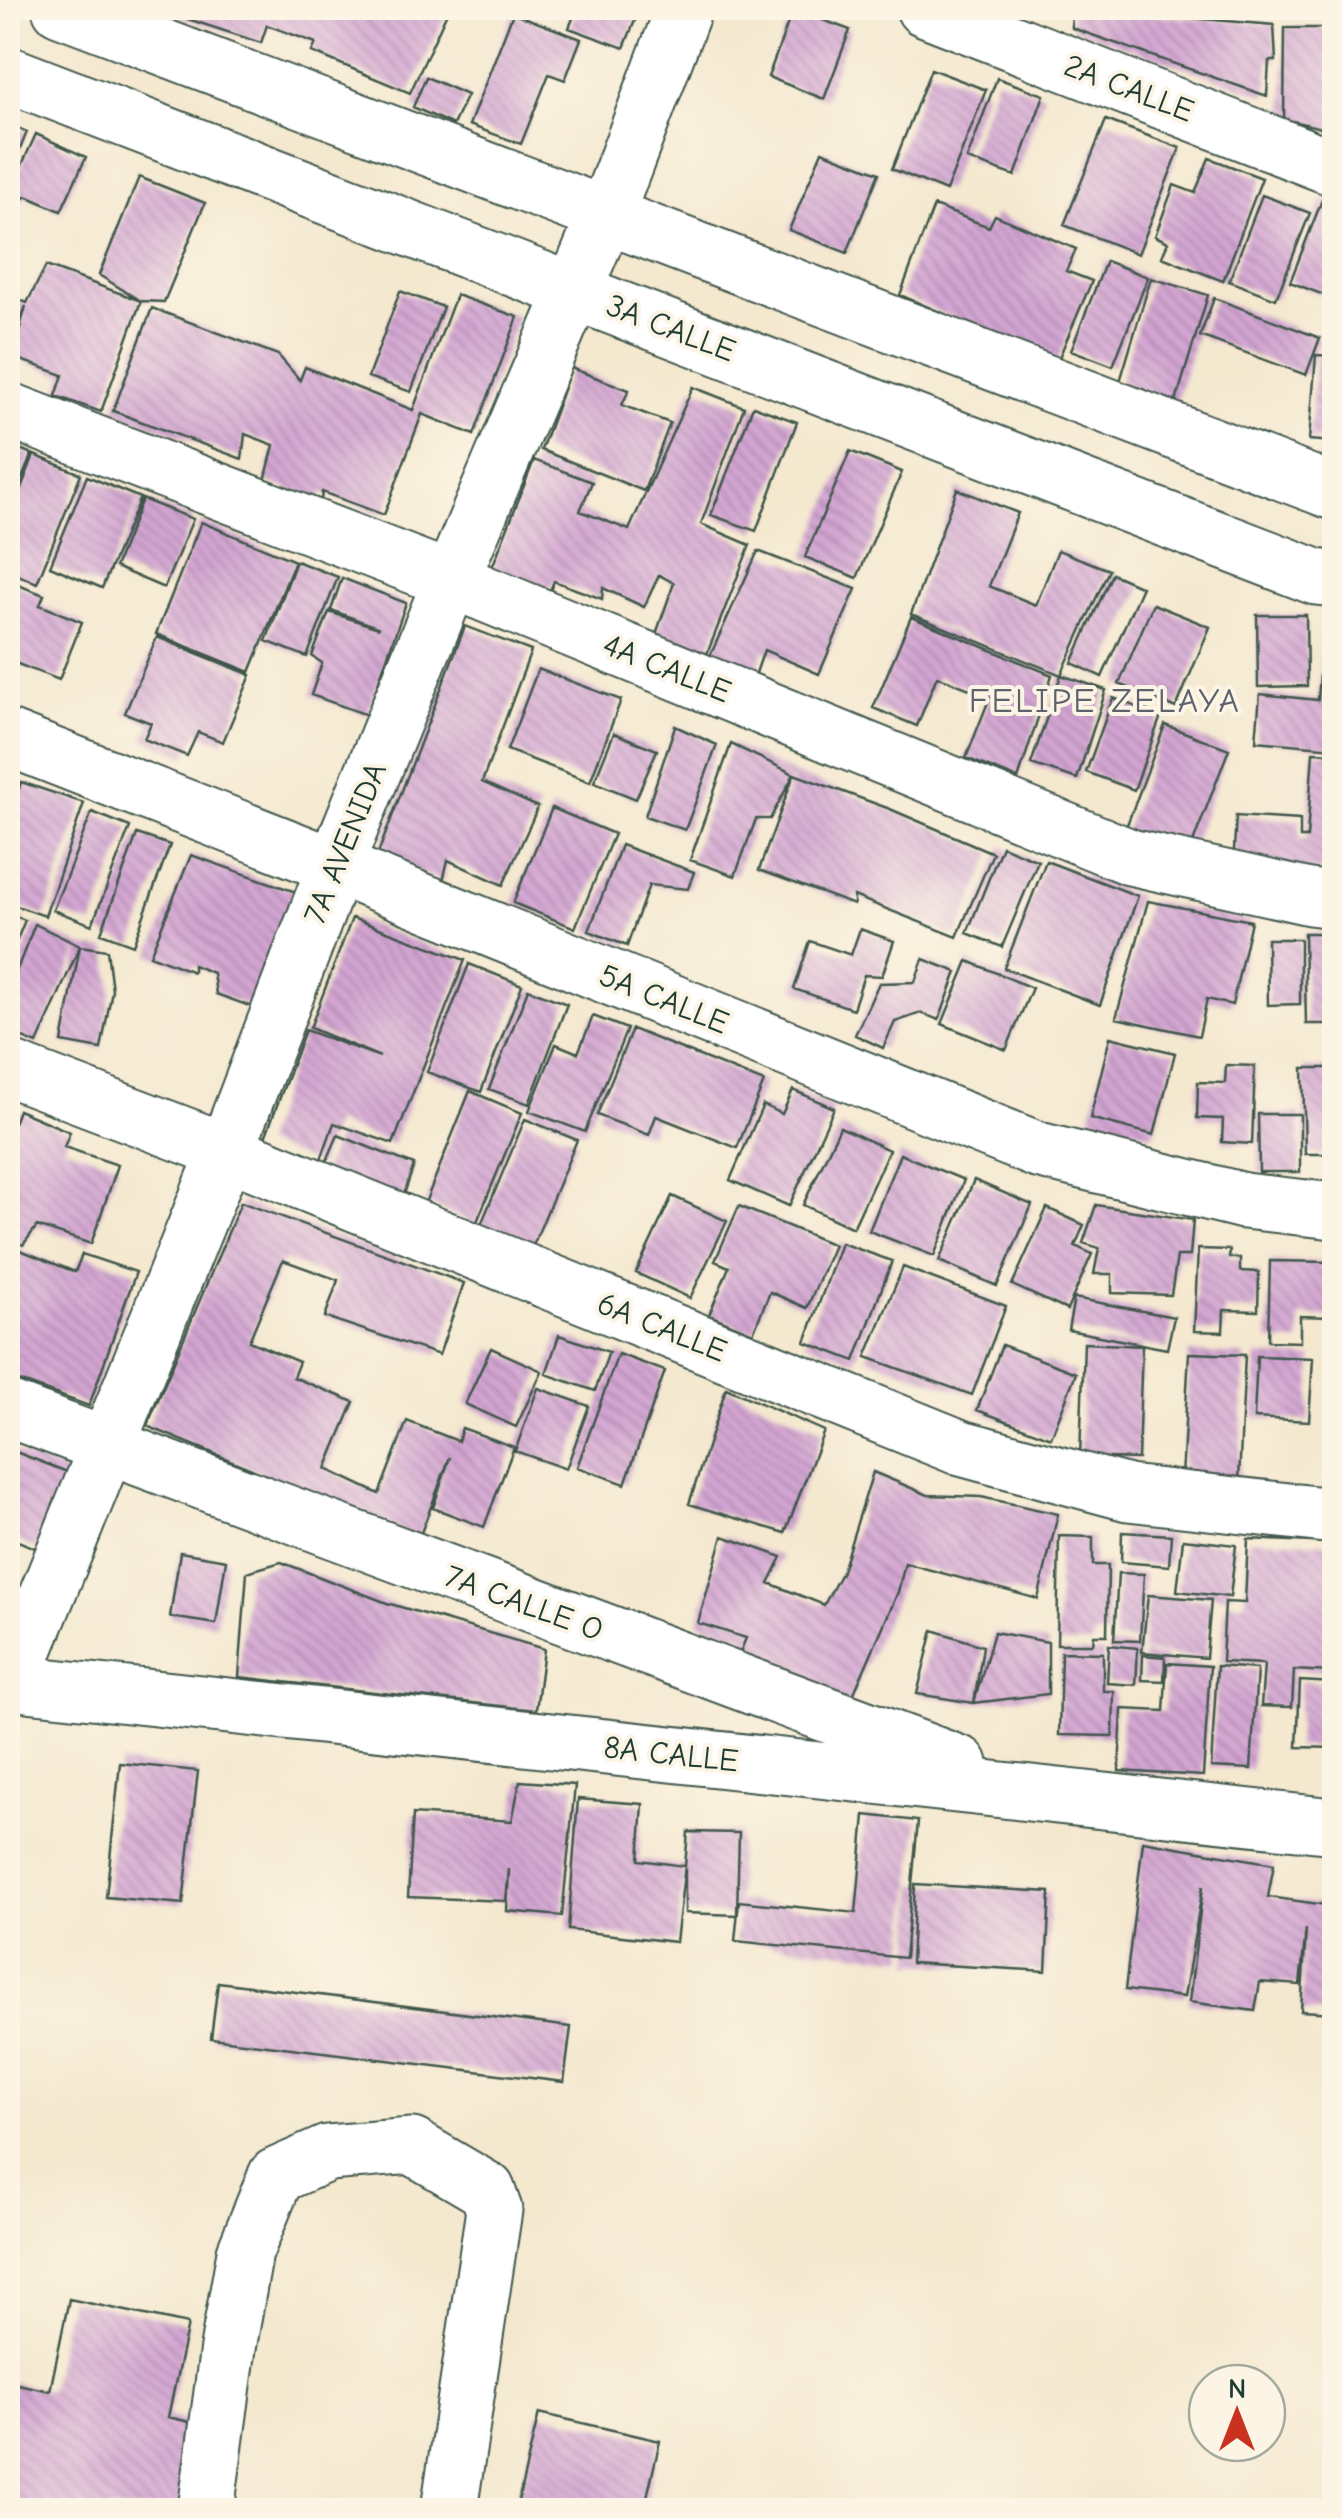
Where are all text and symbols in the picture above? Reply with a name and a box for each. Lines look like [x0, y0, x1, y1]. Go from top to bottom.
street label: 2A CALLE [1059, 46, 1199, 130]
street label: 3A CALLE [601, 287, 741, 369]
street label: 4A CALLE [598, 626, 736, 710]
district label: FELIPE ZELAYA [969, 680, 1241, 721]
street label: 7A AVENIDA [296, 757, 394, 929]
street label: 5A CALLE [594, 956, 734, 1042]
street label: 6A CALLE [592, 1284, 732, 1370]
street label: 7A CALLE O [440, 1557, 608, 1649]
street label: 8A CALLE [602, 1729, 740, 1779]
north arrow [1187, 2363, 1287, 2463]
text: N [1228, 2373, 1246, 2405]

